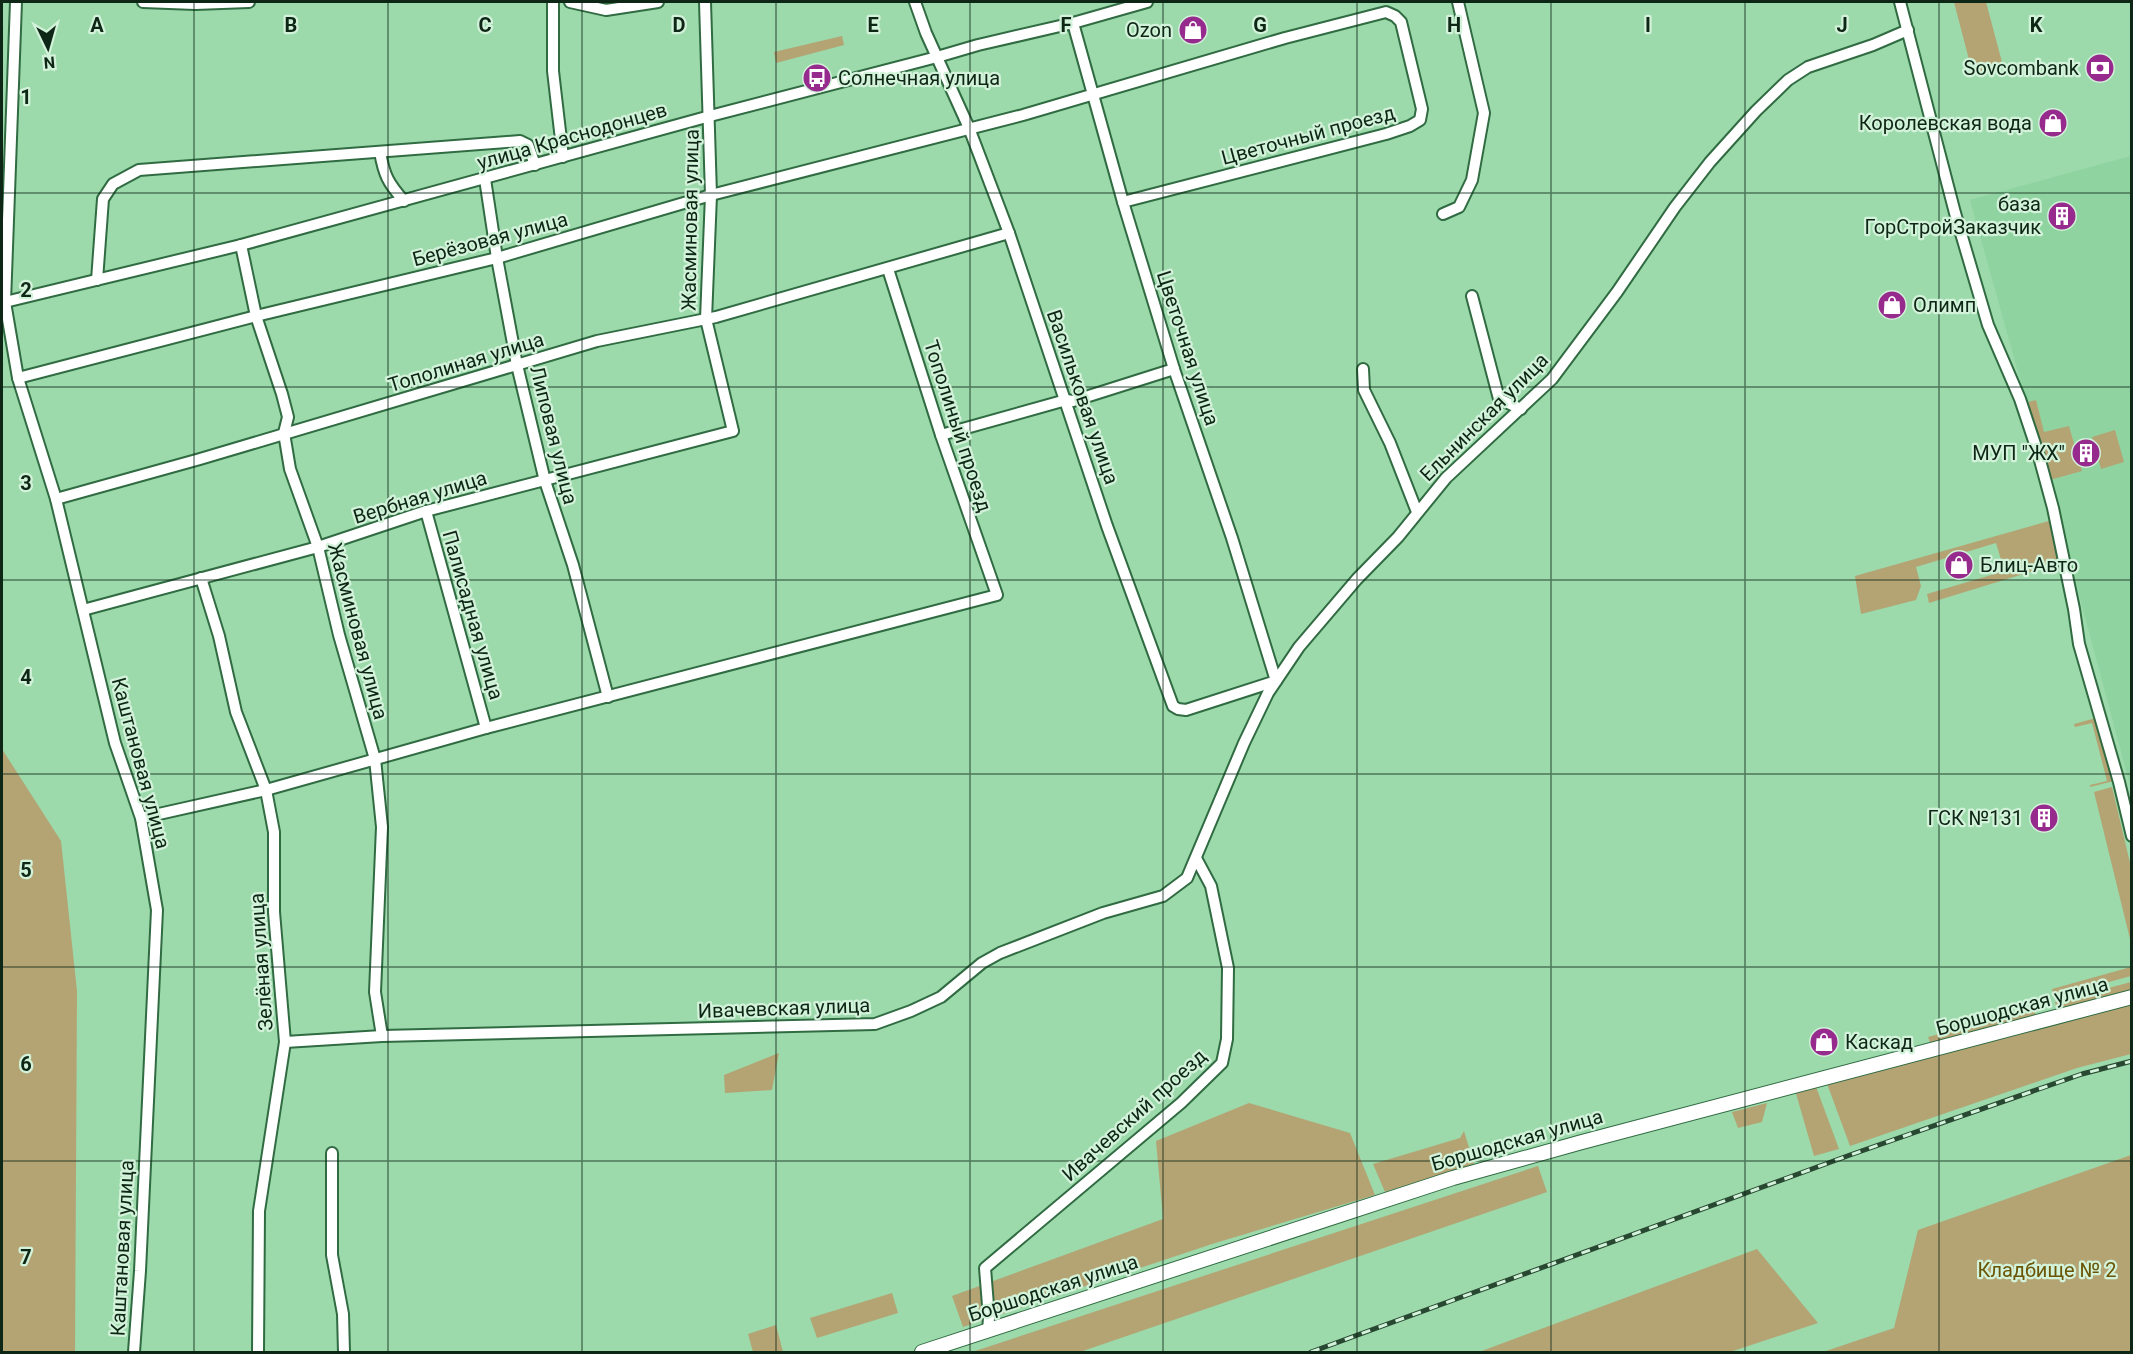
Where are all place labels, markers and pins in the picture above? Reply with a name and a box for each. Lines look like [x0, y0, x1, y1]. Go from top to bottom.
shop icon: Ozon [1177, 14, 1209, 46]
place label: Ozon [1126, 18, 1172, 42]
bank icon: Sovcombank [2084, 52, 2116, 84]
place label: Sovcombank [1964, 56, 2080, 80]
bus stop icon: Солнечная улица [801, 62, 833, 94]
place label: Солнечная улица [838, 66, 1000, 90]
shop icon: Королевская вода [2037, 107, 2069, 139]
place label: Королевская вода [1859, 111, 2032, 135]
place label: база ГорСтройЗаказчик [1864, 192, 2041, 239]
building icon: база ГорСтройЗаказчик [2046, 200, 2078, 232]
shop icon: Олимп [1876, 289, 1908, 321]
place label: Олимп [1913, 293, 1976, 317]
building icon: МУП "ЖХ" [2070, 437, 2102, 469]
place label: МУП "ЖХ" [1972, 441, 2065, 465]
shop icon: Блиц-Авто [1943, 549, 1975, 581]
place label: Блиц-Авто [1980, 553, 2078, 577]
building icon: ГСК №131 [2028, 802, 2060, 834]
place label: ГСК №131 [1927, 806, 2023, 830]
shop icon: Каскад [1808, 1026, 1840, 1058]
place label: Каскад [1845, 1030, 1913, 1054]

